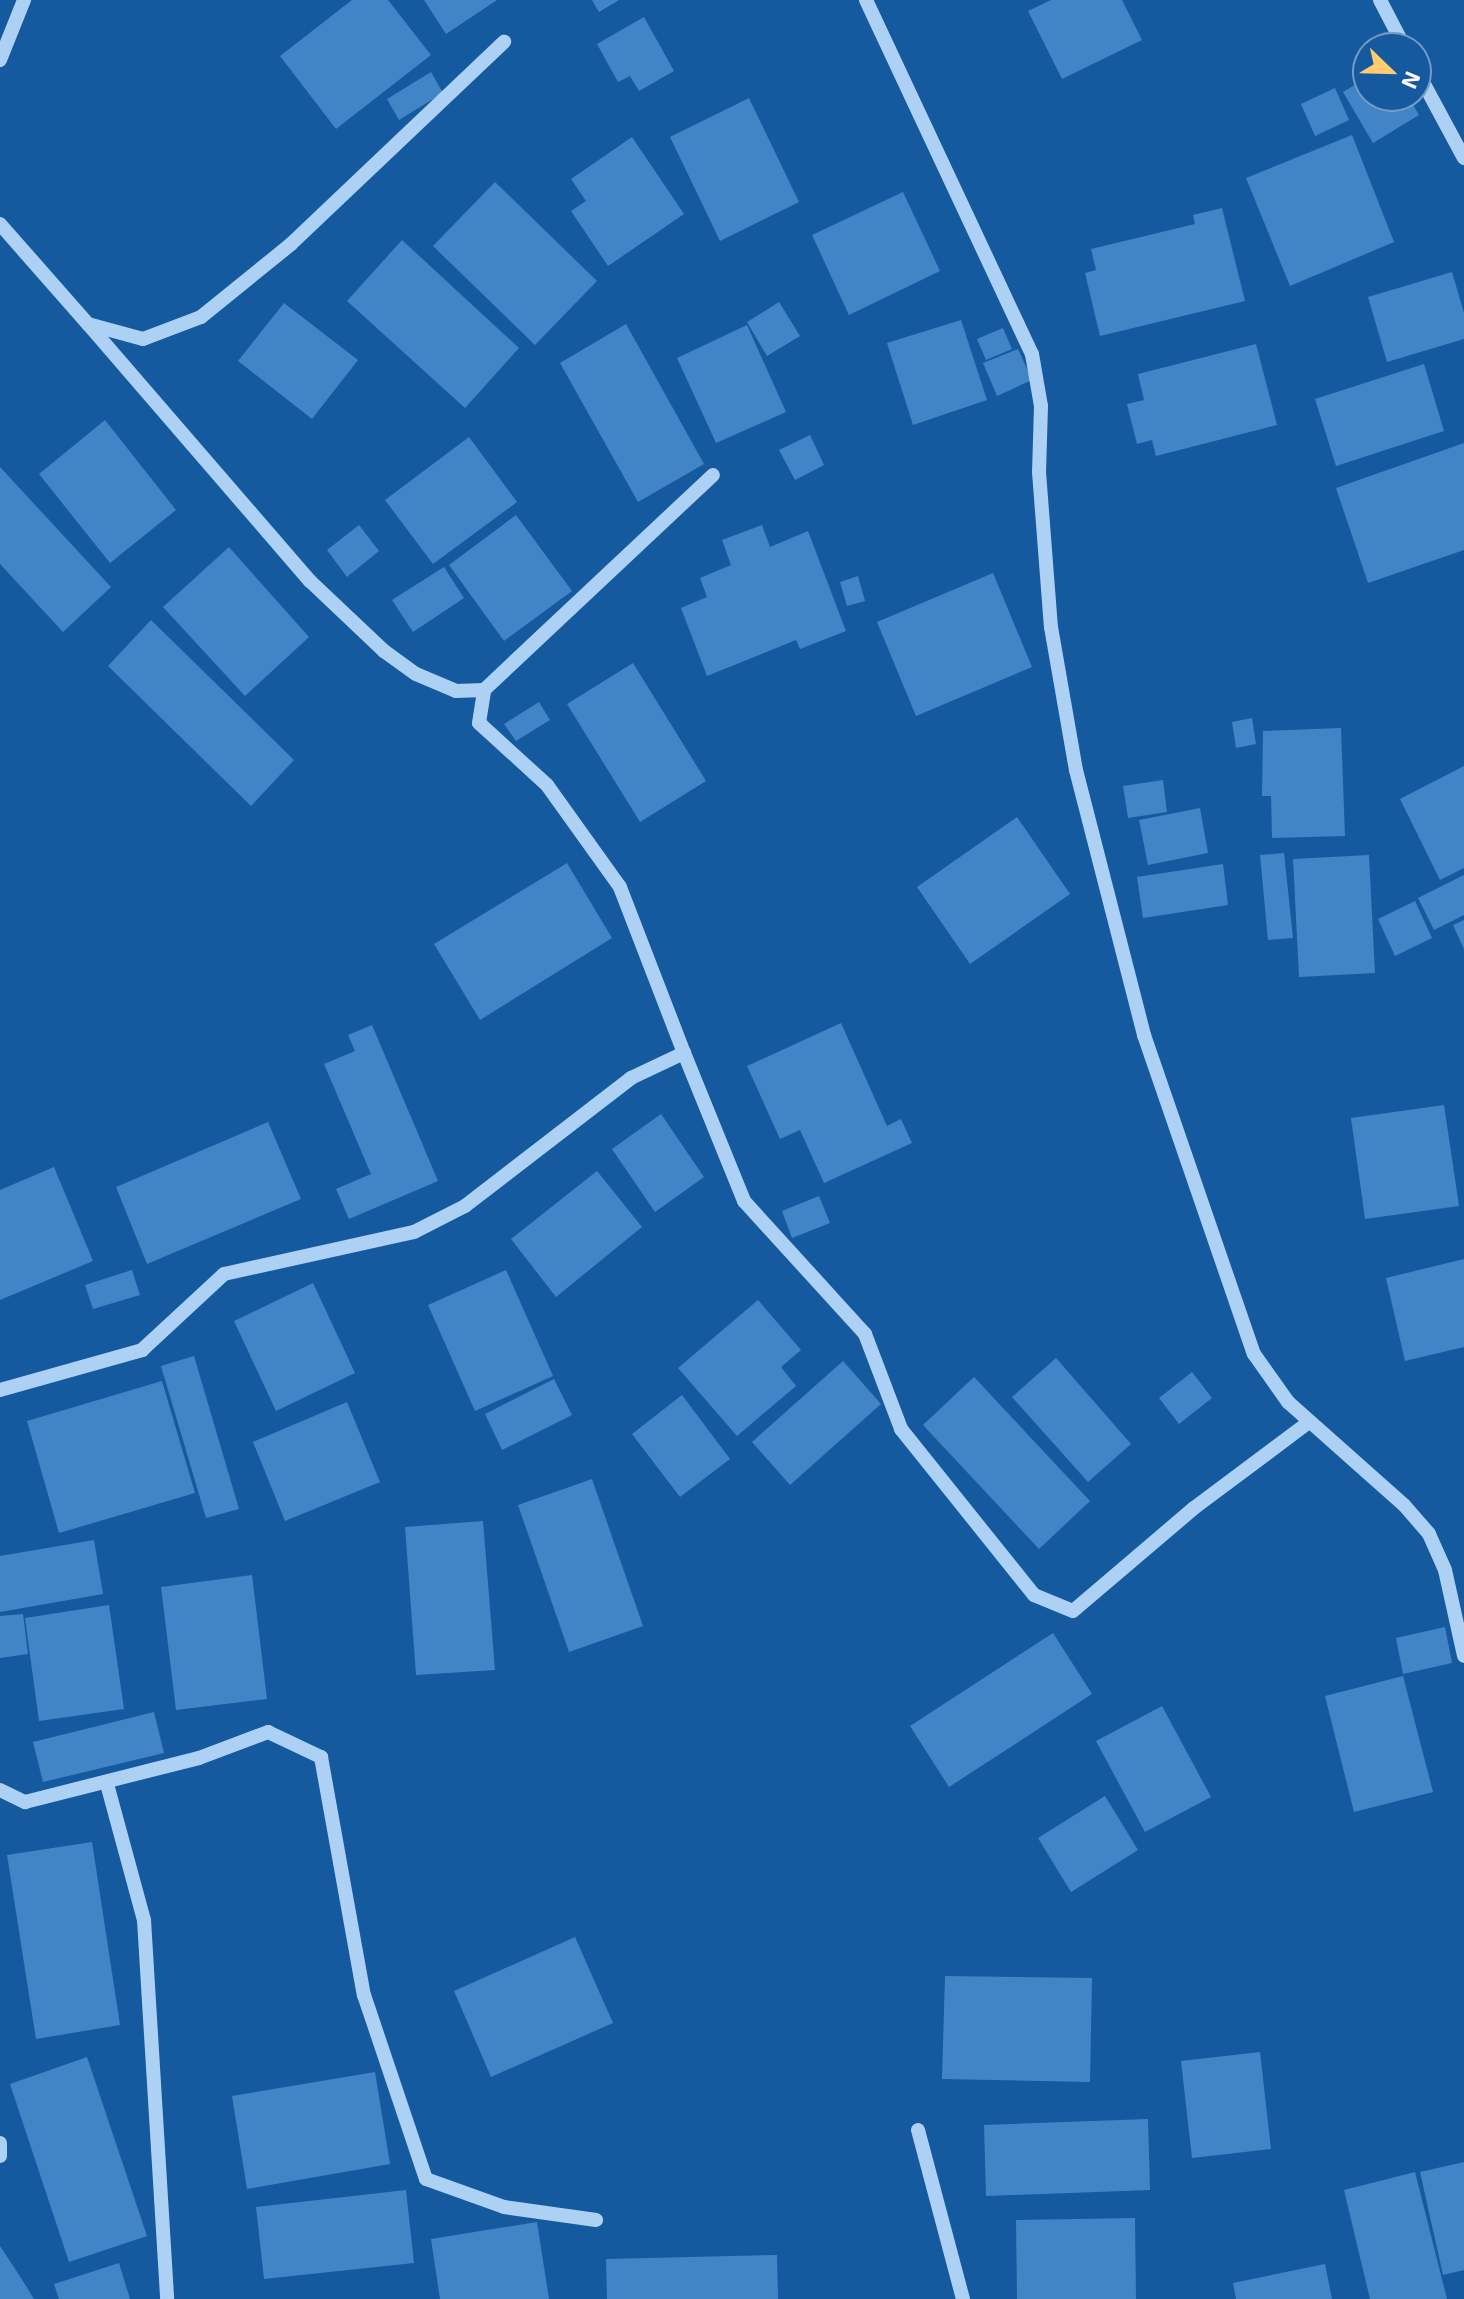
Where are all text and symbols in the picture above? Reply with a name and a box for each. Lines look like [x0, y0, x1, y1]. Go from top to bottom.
north arrow [1352, 32, 1432, 112]
text: N [1397, 68, 1427, 93]

